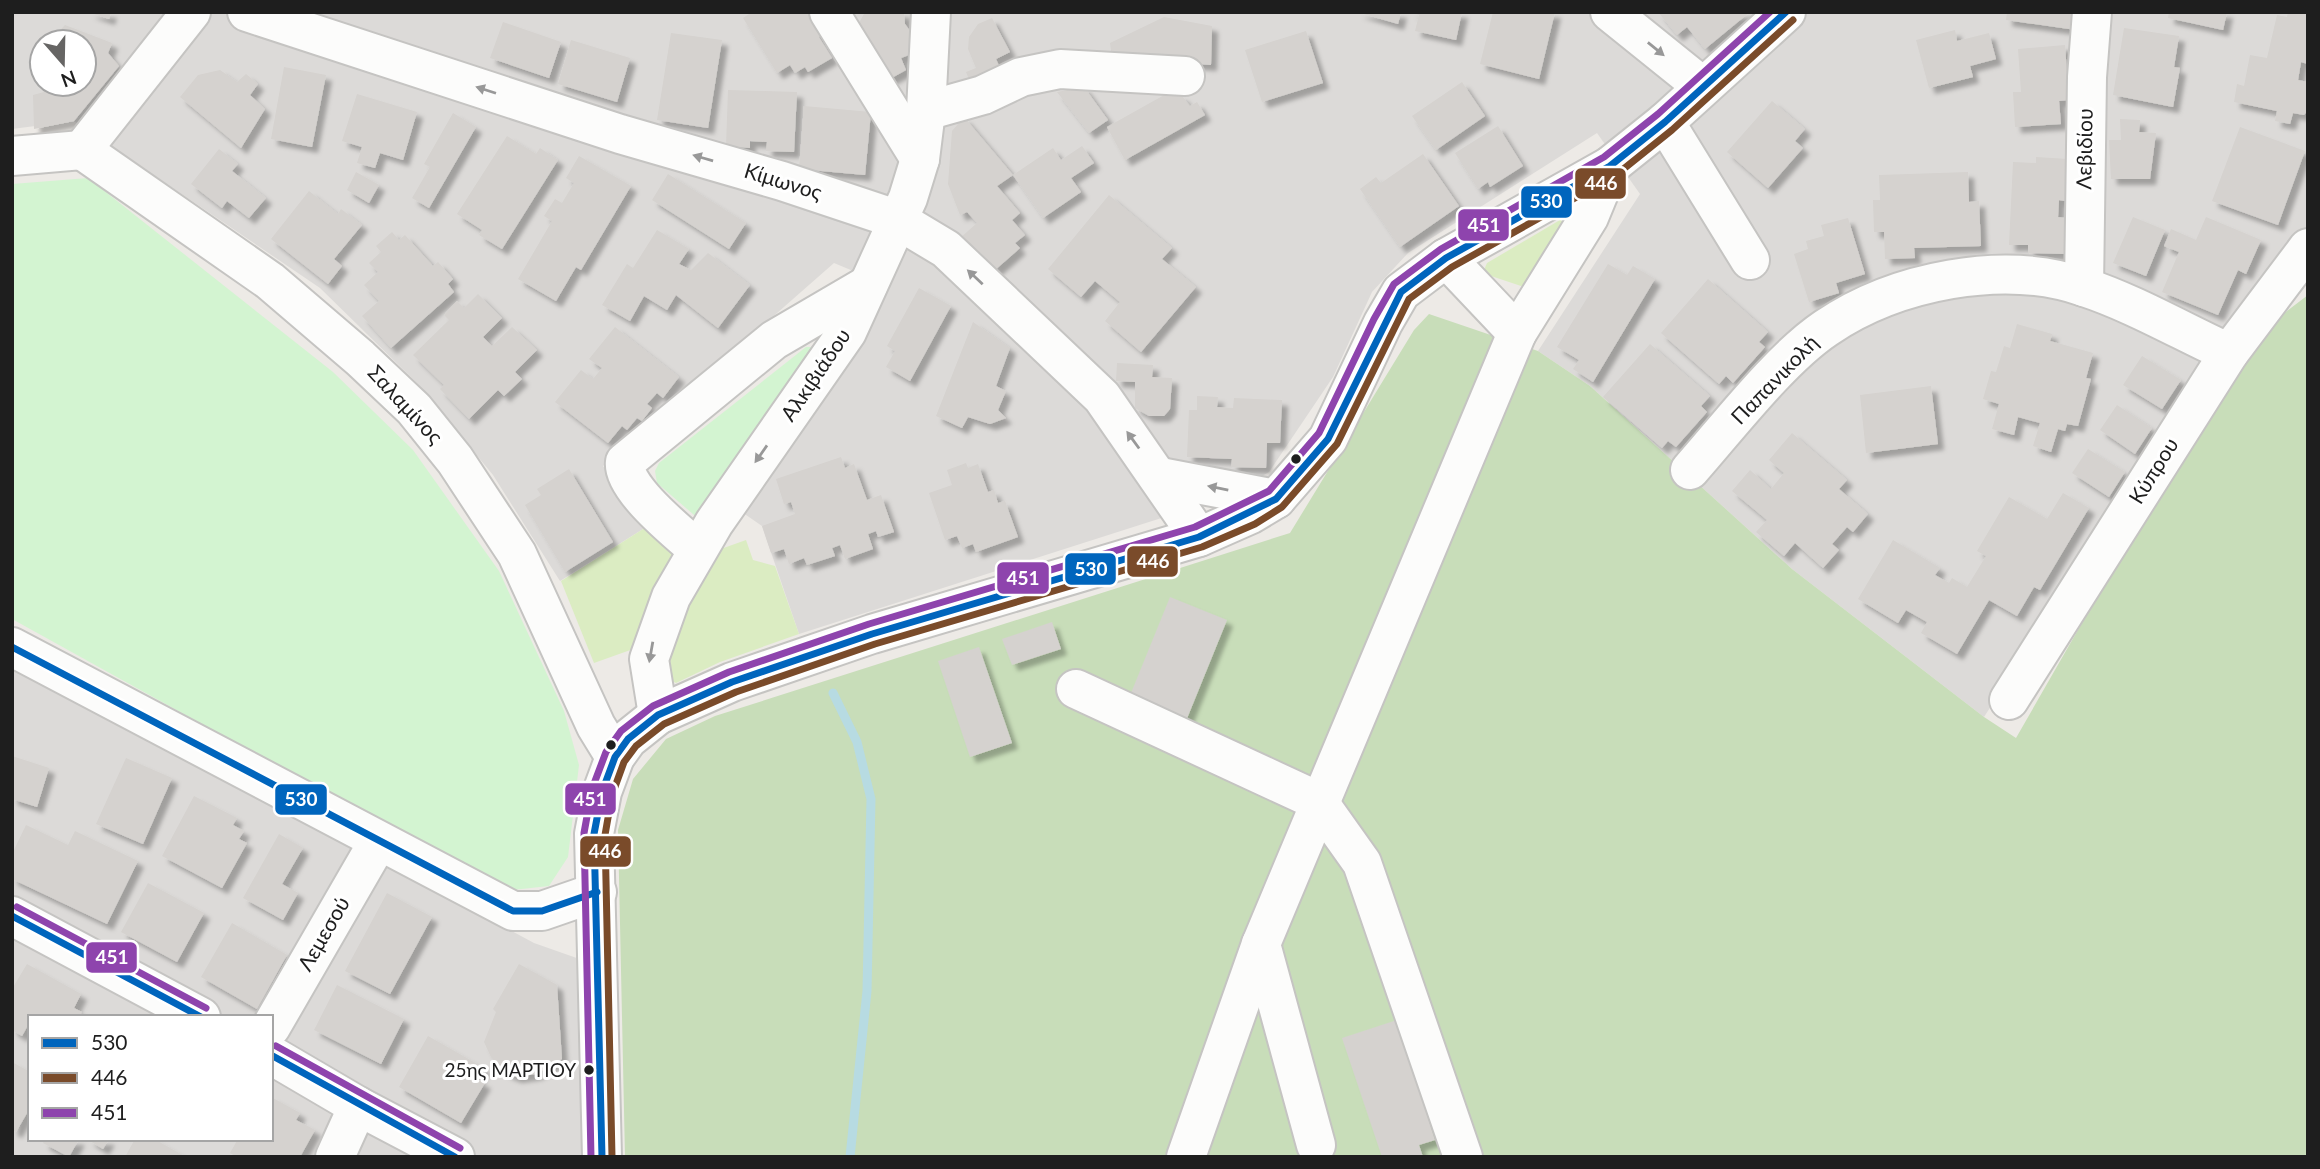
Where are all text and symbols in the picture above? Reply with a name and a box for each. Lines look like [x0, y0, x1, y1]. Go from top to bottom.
north arrow [28, 28, 98, 98]
one-way arrow [1647, 41, 1665, 56]
text: N [58, 66, 80, 93]
one-way arrow [475, 84, 496, 95]
street label: Λεβιδίου [2070, 108, 2097, 190]
one-way arrow [692, 153, 713, 163]
street label: Κίμωνος [742, 157, 825, 204]
line badge: 446 [1574, 167, 1627, 200]
text: 446 [1584, 171, 1618, 194]
line badge: 530 [1520, 185, 1573, 219]
text: 530 [1529, 189, 1563, 212]
line badge: 451 [1457, 208, 1510, 242]
text: 451 [1467, 213, 1501, 236]
one-way arrow [966, 269, 984, 285]
street label: Αλκιβιάδου [775, 323, 855, 425]
street label: Παπανικολή [1725, 329, 1823, 429]
street label: Σαλαμίνος [363, 360, 449, 449]
one-way arrow [1126, 431, 1140, 449]
street label: Κύπρου [2123, 433, 2183, 508]
one-way arrow [754, 445, 768, 463]
unlabelled marker [1289, 452, 1303, 466]
one-way arrow [1207, 482, 1229, 493]
line badge: 446 [1126, 545, 1179, 578]
text: 446 [1136, 549, 1170, 572]
line badge: 530 [1064, 552, 1117, 586]
text: 530 [1074, 557, 1108, 580]
line badge: 451 [996, 561, 1050, 595]
text: 451 [1006, 566, 1040, 589]
one-way arrow [646, 641, 657, 663]
unlabelled marker [604, 738, 618, 752]
line badge: 451 [564, 782, 617, 816]
line badge: 530 [274, 783, 328, 816]
text: 530 [284, 787, 318, 810]
text: 451 [573, 787, 607, 810]
line badge: 446 [579, 835, 632, 868]
text: 446 [588, 839, 622, 862]
street label: Λεμεσού [292, 892, 354, 975]
line badge: 451 [85, 941, 138, 974]
text: 451 [95, 945, 129, 968]
legend [28, 1015, 273, 1141]
text: 530 [91, 1029, 128, 1054]
place label: 25ης ΜΑΡΤΙΟΥ [444, 1058, 576, 1081]
marker: 25ης ΜΑΡΤΙΟΥ [582, 1063, 596, 1077]
text: 446 [91, 1064, 128, 1089]
text: 451 [91, 1099, 128, 1124]

